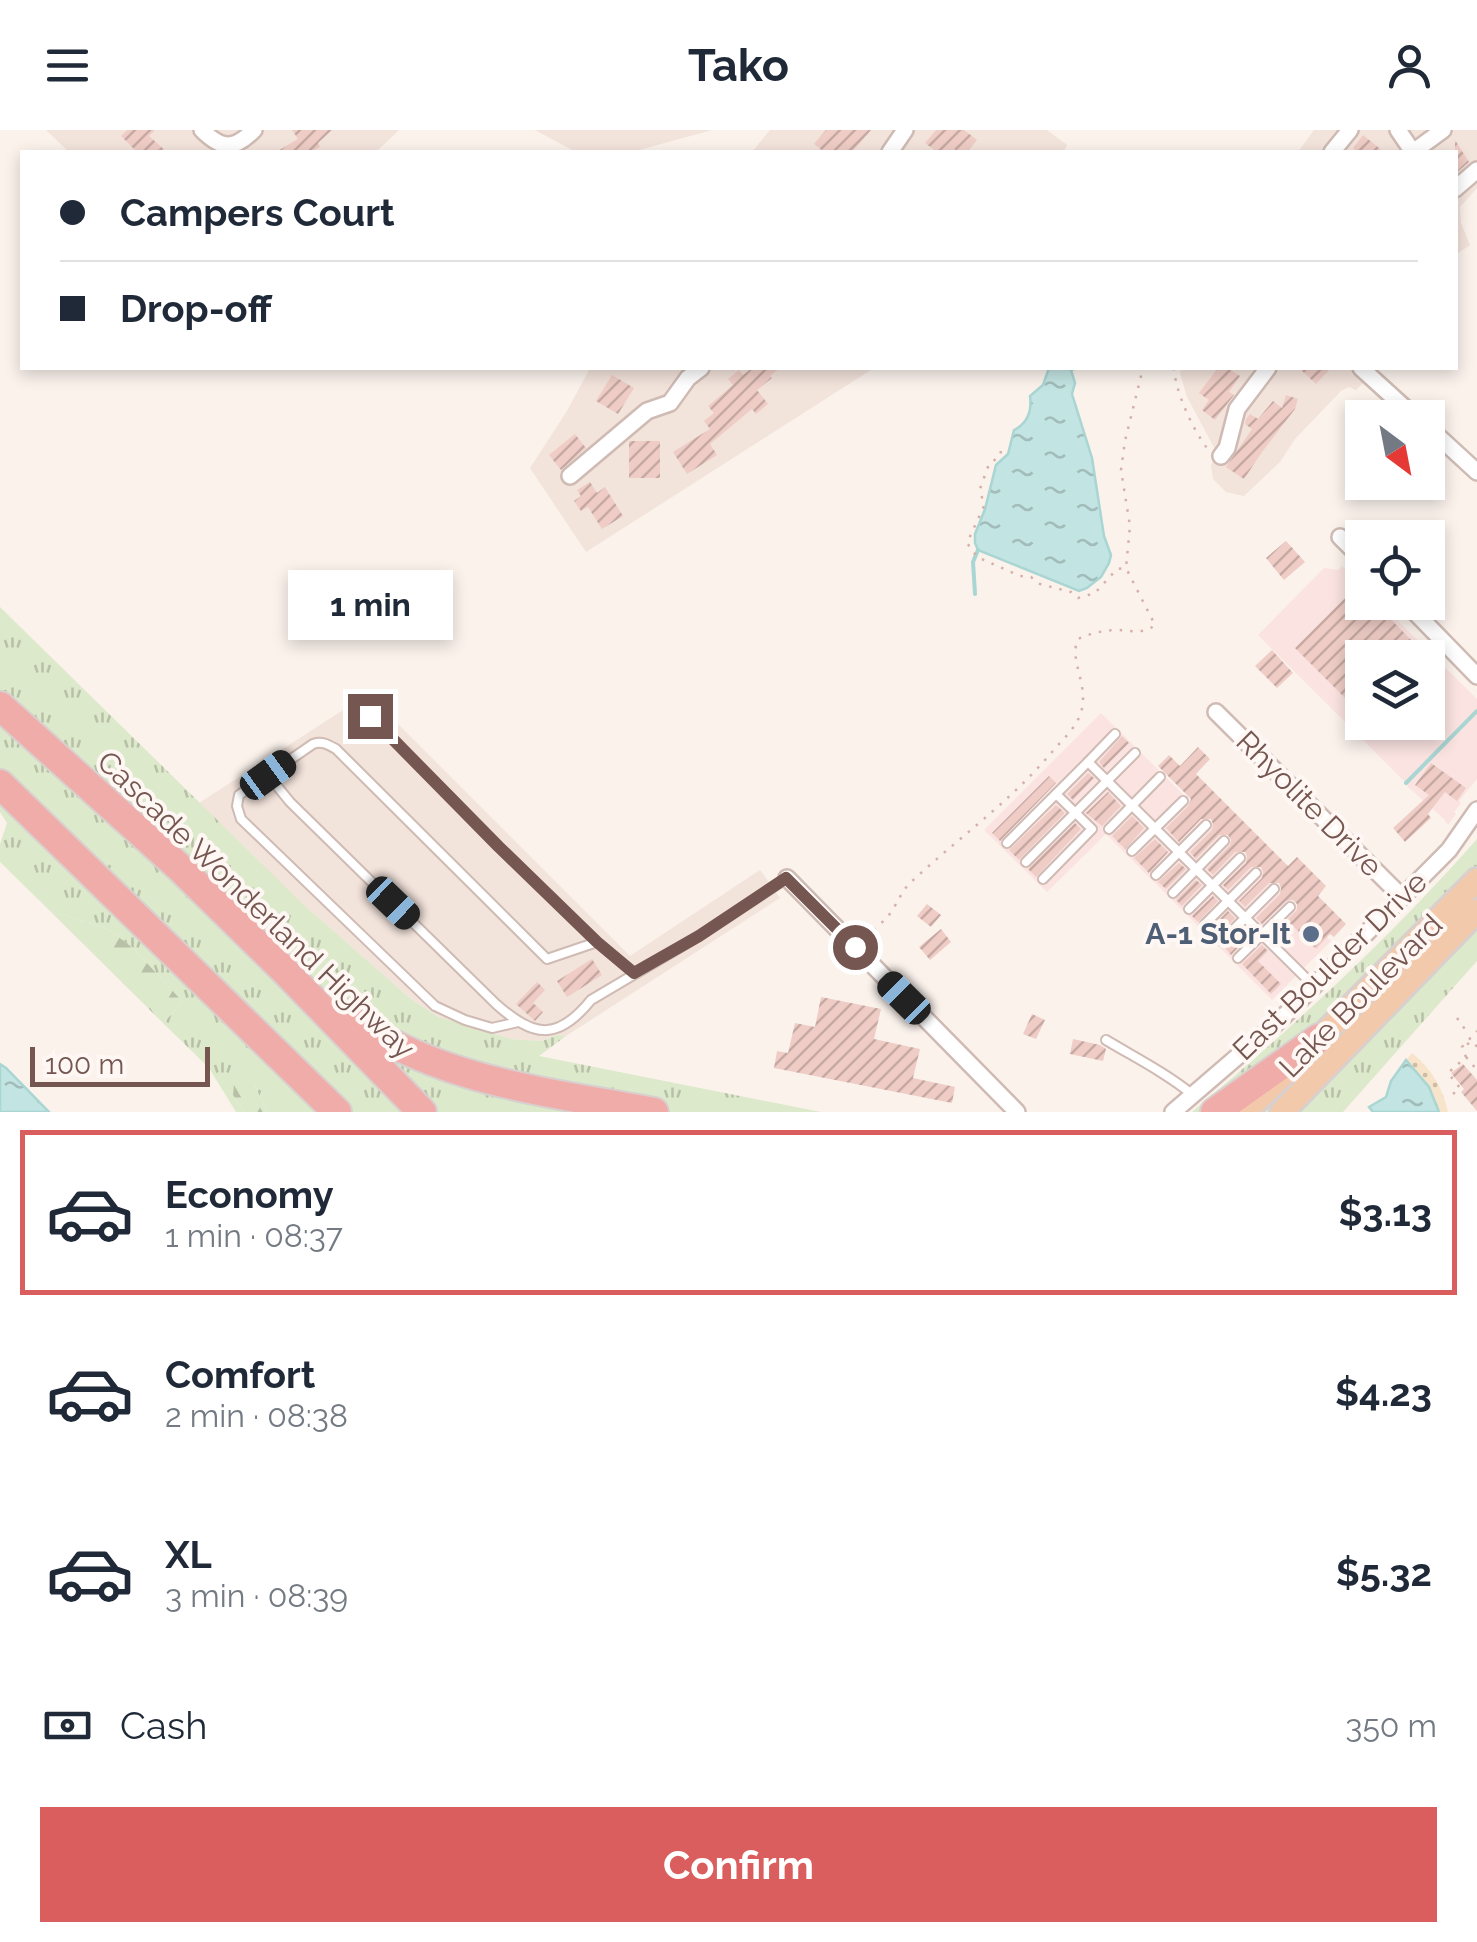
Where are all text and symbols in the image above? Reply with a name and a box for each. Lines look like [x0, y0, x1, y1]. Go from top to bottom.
icon: menu [40, 38, 95, 93]
icon: person [1382, 38, 1437, 93]
text: Tako [688, 39, 789, 92]
text: Campers Court [120, 190, 395, 235]
text: Drop-off [120, 286, 272, 331]
north arrow [1345, 400, 1445, 500]
map controls [1345, 400, 1445, 740]
button: locate [1345, 520, 1445, 620]
callout: 1 min [288, 571, 452, 641]
text: 1 min [330, 586, 411, 623]
button: layers [1345, 640, 1445, 740]
route end [348, 694, 393, 739]
street label: Rhyolite Drive [1229, 724, 1389, 884]
street label: Cascade Wonderland Highway [90, 744, 422, 1066]
car [235, 745, 301, 805]
street label: East Boulder Drive [1225, 864, 1434, 1067]
car [361, 871, 425, 935]
street label: Lake Boulevard [1272, 907, 1449, 1084]
place label: A-1 Stor-It [1145, 916, 1291, 951]
marker: A-1 Stor-It [1300, 923, 1322, 945]
route start [833, 925, 878, 970]
car [872, 966, 936, 1030]
scale bar [30, 1042, 210, 1086]
text: 100 m [45, 1048, 124, 1081]
icon: car [45, 1168, 135, 1258]
text: Economy [165, 1172, 334, 1217]
text: $3.13 [1338, 1190, 1432, 1235]
text: 1 min · 08:37 [165, 1217, 343, 1254]
icon: car [45, 1348, 135, 1438]
text: Comfort [165, 1352, 315, 1397]
text: $4.23 [1335, 1370, 1432, 1415]
text: 2 min · 08:38 [165, 1397, 348, 1434]
icon: car [45, 1528, 135, 1618]
text: XL [165, 1532, 212, 1577]
text: $5.32 [1336, 1550, 1432, 1595]
text: 3 min · 08:39 [165, 1577, 348, 1614]
icon: cash [40, 1698, 95, 1753]
text: Cash [120, 1703, 207, 1748]
text: 350 m [1345, 1707, 1437, 1744]
button: Confirm [40, 1807, 1437, 1922]

